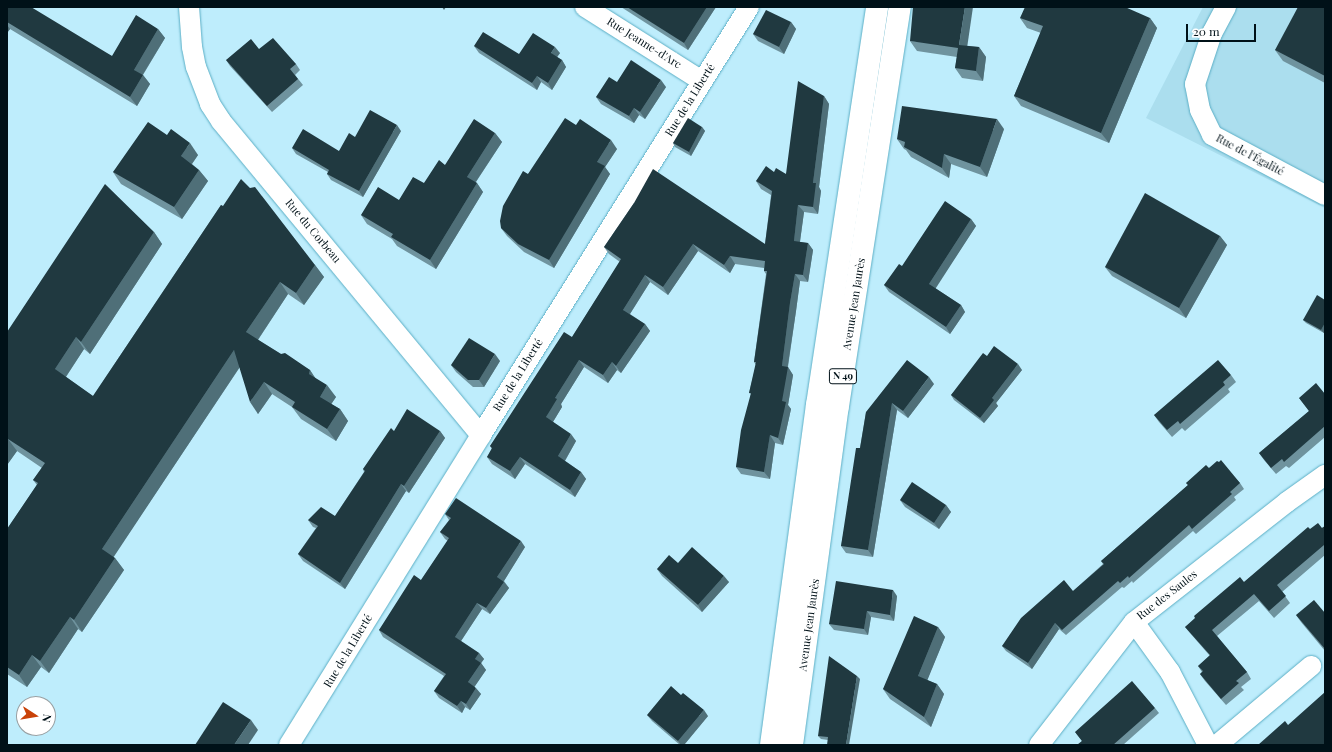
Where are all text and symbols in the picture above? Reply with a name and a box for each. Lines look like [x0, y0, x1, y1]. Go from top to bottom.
street label: Rue Jeanne-d'Arc [604, 15, 684, 71]
scale bar [1188, 16, 1258, 42]
text: 20 m [1193, 23, 1220, 39]
street label: Rue de la Liberté [662, 61, 718, 139]
street label: Rue de l'Égalité [1214, 131, 1286, 179]
street label: Rue du Corbeau [282, 196, 344, 266]
street label: Avenue Jean Jaurès [840, 257, 868, 351]
street label: Rue de la Liberté [490, 336, 546, 414]
road number: N 49 [828, 368, 858, 384]
street label: Rue des Saules [1134, 567, 1200, 623]
street label: Avenue Jean Jaurès [796, 578, 822, 672]
street label: Rue de la Liberté [321, 612, 375, 690]
north arrow [16, 696, 56, 736]
text: N [39, 713, 55, 724]

